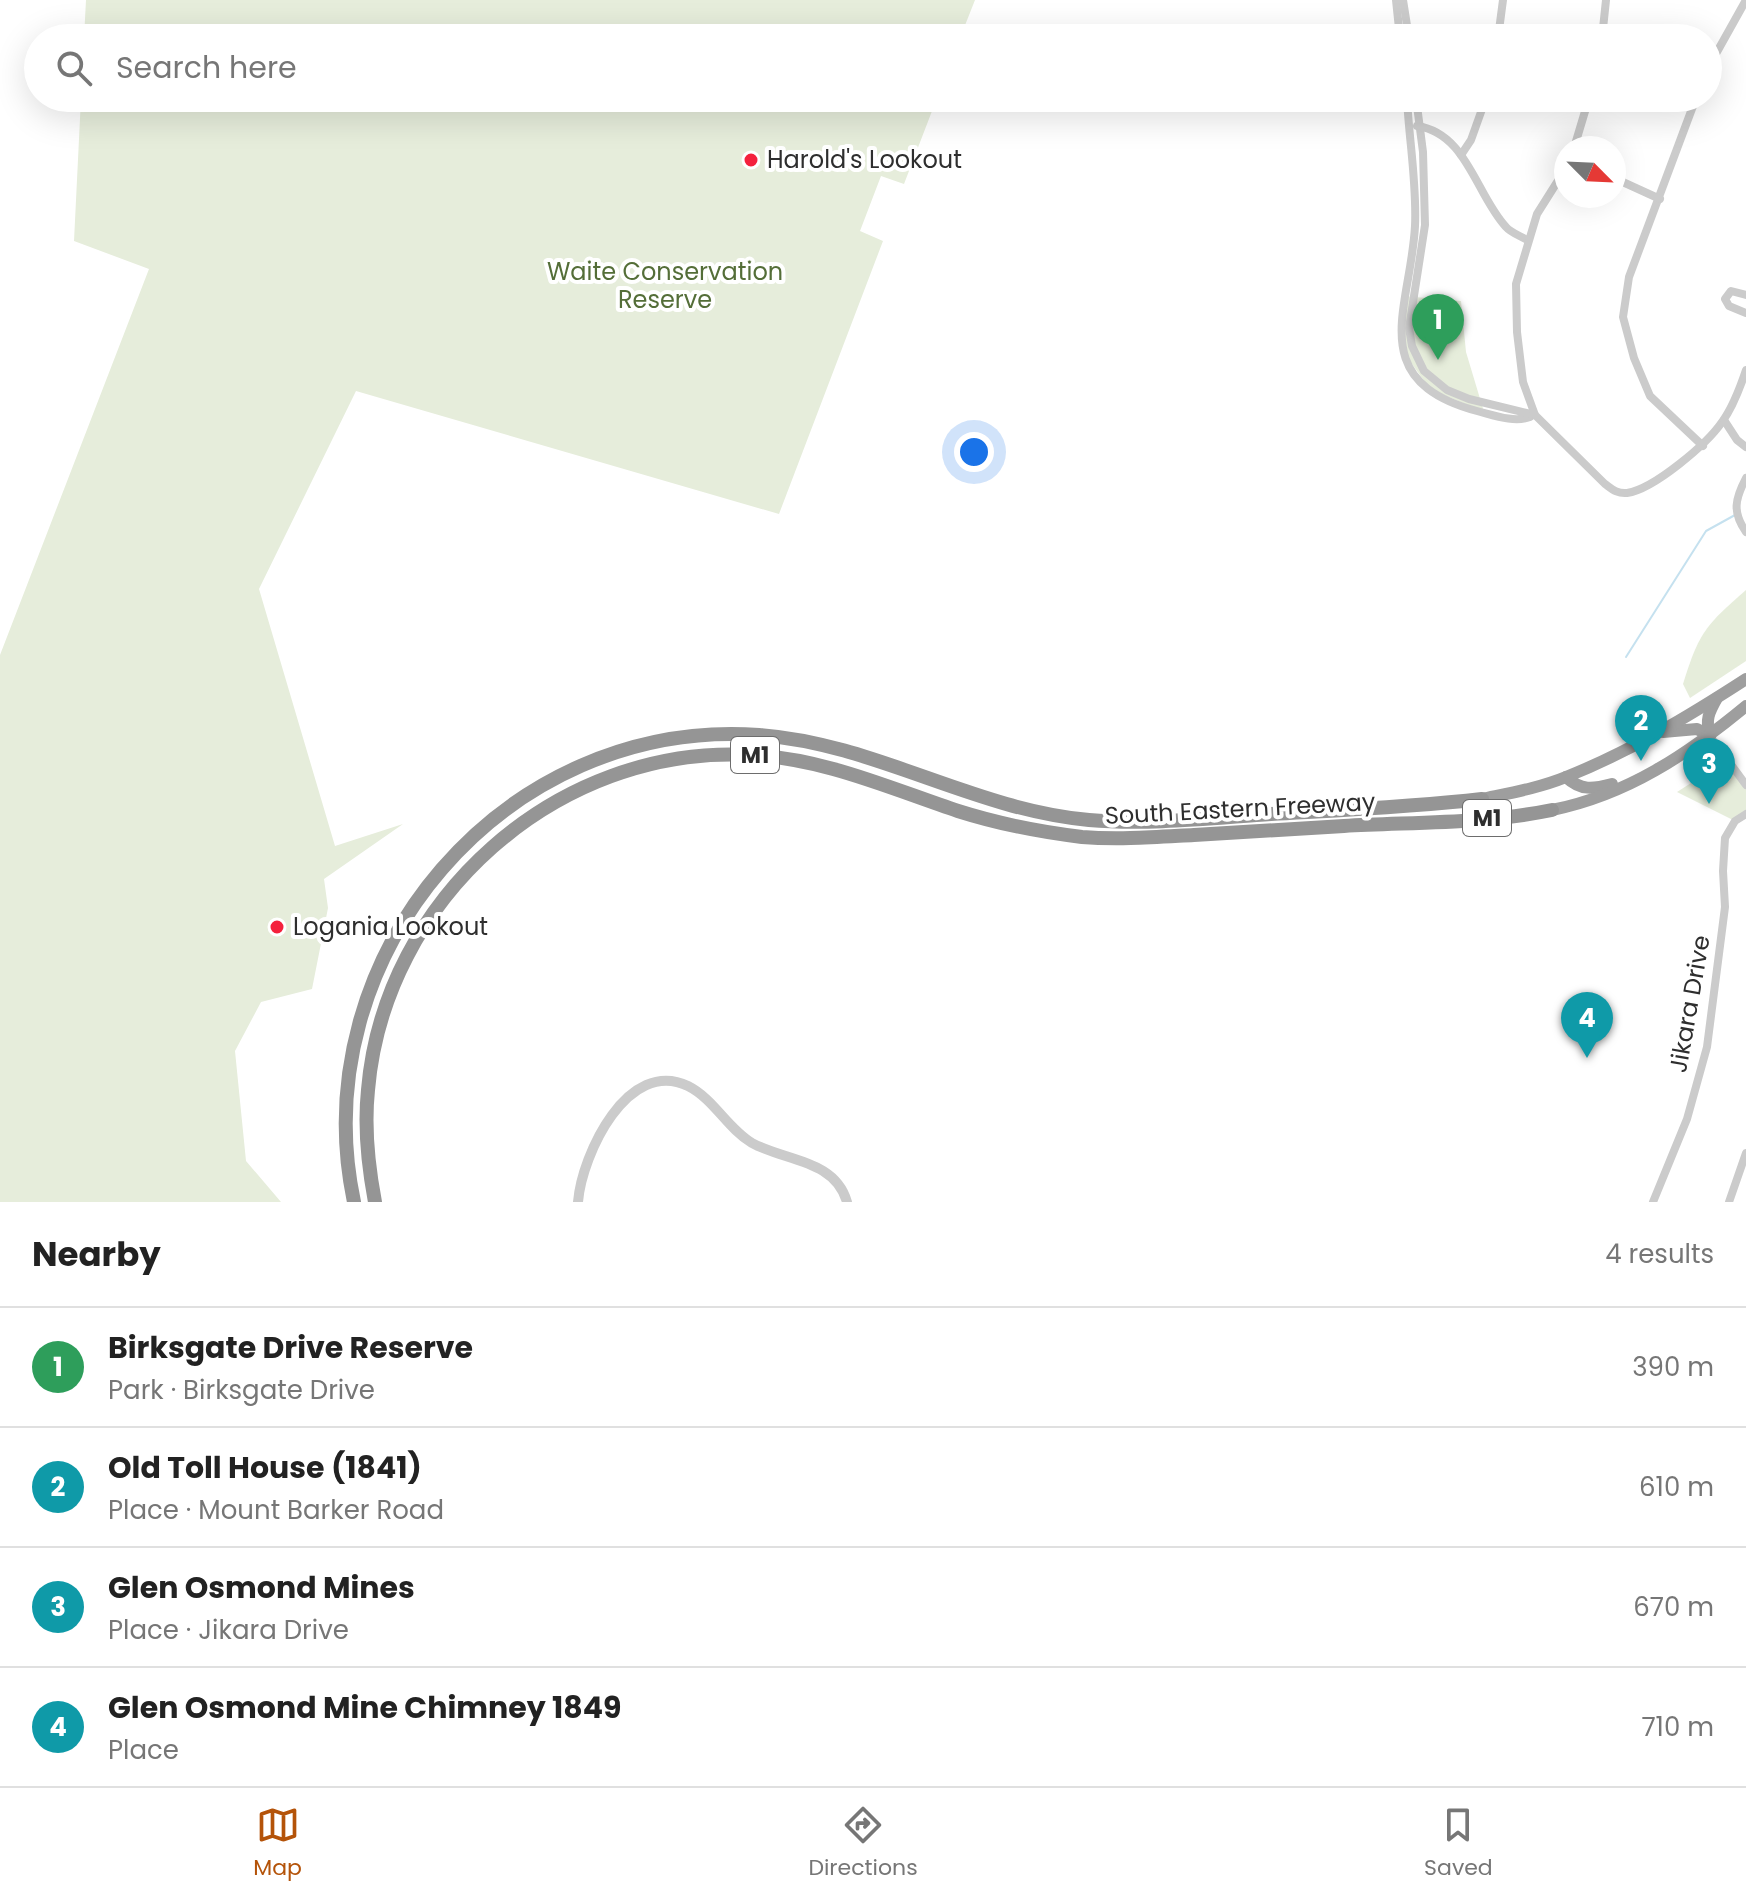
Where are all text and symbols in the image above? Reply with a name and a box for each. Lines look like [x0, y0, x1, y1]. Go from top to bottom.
search box [24, 24, 1722, 112]
icon: search [52, 46, 96, 90]
text: Search here [116, 46, 297, 89]
north arrow [1554, 136, 1626, 208]
place label: Harold's Lookout [767, 143, 962, 176]
marker: Harold's Lookout [742, 151, 760, 169]
park label: Waite Conservation Reserve [547, 255, 783, 316]
pin: 1 [1412, 294, 1464, 360]
your location [954, 432, 994, 472]
pin: 2 [1615, 695, 1667, 761]
road number: M1 [731, 737, 779, 773]
pin: 3 [1683, 738, 1735, 804]
street label: South Eastern Freeway [1104, 785, 1377, 832]
road number: M1 [1463, 800, 1511, 836]
place label: Logania Lookout [293, 910, 488, 943]
marker: Logania Lookout [268, 918, 286, 936]
street label: Jikara Drive [1661, 933, 1718, 1075]
pin: 4 [1561, 992, 1613, 1058]
text: Nearby [32, 1230, 161, 1278]
text: 4 results [1605, 1236, 1714, 1272]
text: Birksgate Drive Reserve [108, 1326, 473, 1369]
text: 1 [53, 1349, 63, 1385]
text: 390 m [1632, 1349, 1714, 1385]
text: Park · Birksgate Drive [108, 1372, 375, 1408]
text: Old Toll House (1841) [108, 1446, 422, 1489]
text: 2 [51, 1469, 65, 1505]
text: 610 m [1639, 1469, 1714, 1505]
text: Place · Mount Barker Road [108, 1492, 444, 1528]
text: Glen Osmond Mines [108, 1566, 415, 1609]
text: 3 [50, 1589, 66, 1625]
text: 670 m [1633, 1589, 1714, 1625]
text: Place · Jikara Drive [108, 1612, 349, 1648]
text: Glen Osmond Mine Chimney 1849 [108, 1686, 622, 1729]
text: 4 [49, 1709, 67, 1745]
text: 710 m [1641, 1709, 1714, 1745]
text: Place [108, 1732, 179, 1768]
tab: Map [253, 1803, 302, 1884]
tab: Directions [808, 1803, 918, 1884]
tab: Saved [1424, 1803, 1493, 1884]

